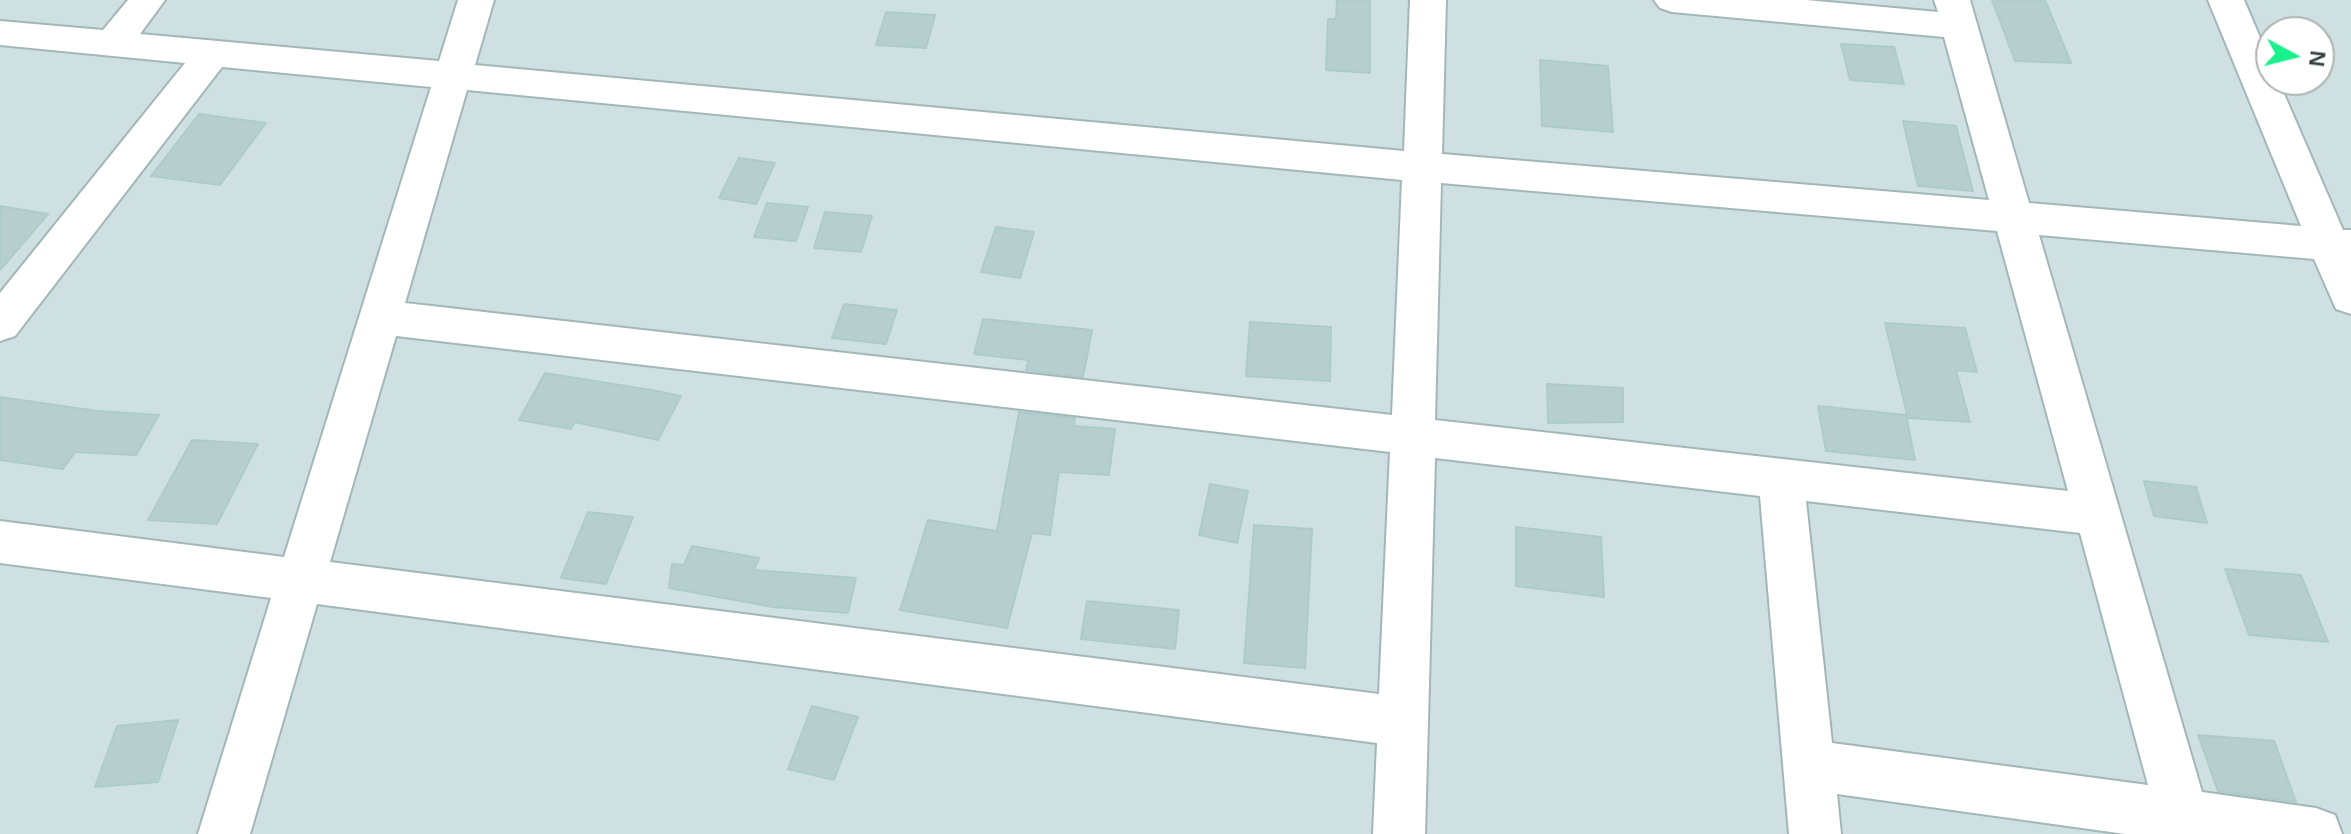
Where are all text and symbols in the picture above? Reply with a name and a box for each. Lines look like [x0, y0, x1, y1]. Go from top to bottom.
north arrow [2255, 16, 2335, 96]
text: N [2304, 49, 2331, 68]

